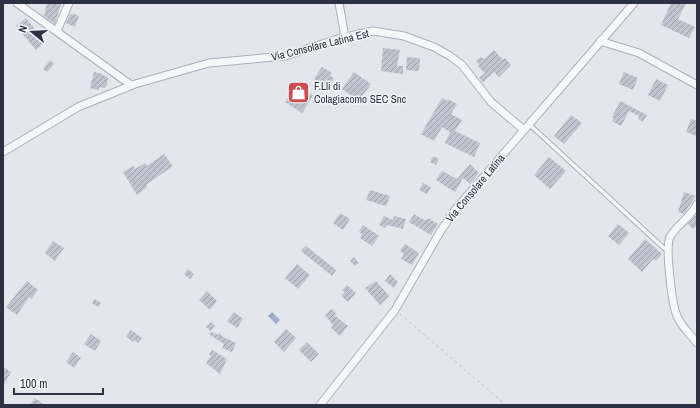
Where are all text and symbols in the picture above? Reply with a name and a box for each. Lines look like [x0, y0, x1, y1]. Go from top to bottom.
north arrow [12, 12, 52, 52]
text: N [15, 24, 30, 34]
street label: Via Consolare Latina Est [270, 26, 371, 64]
shop icon: F.Lli di Colagiacomo SEC Snc [285, 79, 311, 105]
place label: F.Lli di Colagiacomo SEC Snc [314, 79, 407, 106]
street label: Via Consolare Latina [442, 151, 508, 225]
scale bar [14, 370, 103, 396]
text: 100 m [20, 376, 47, 392]

